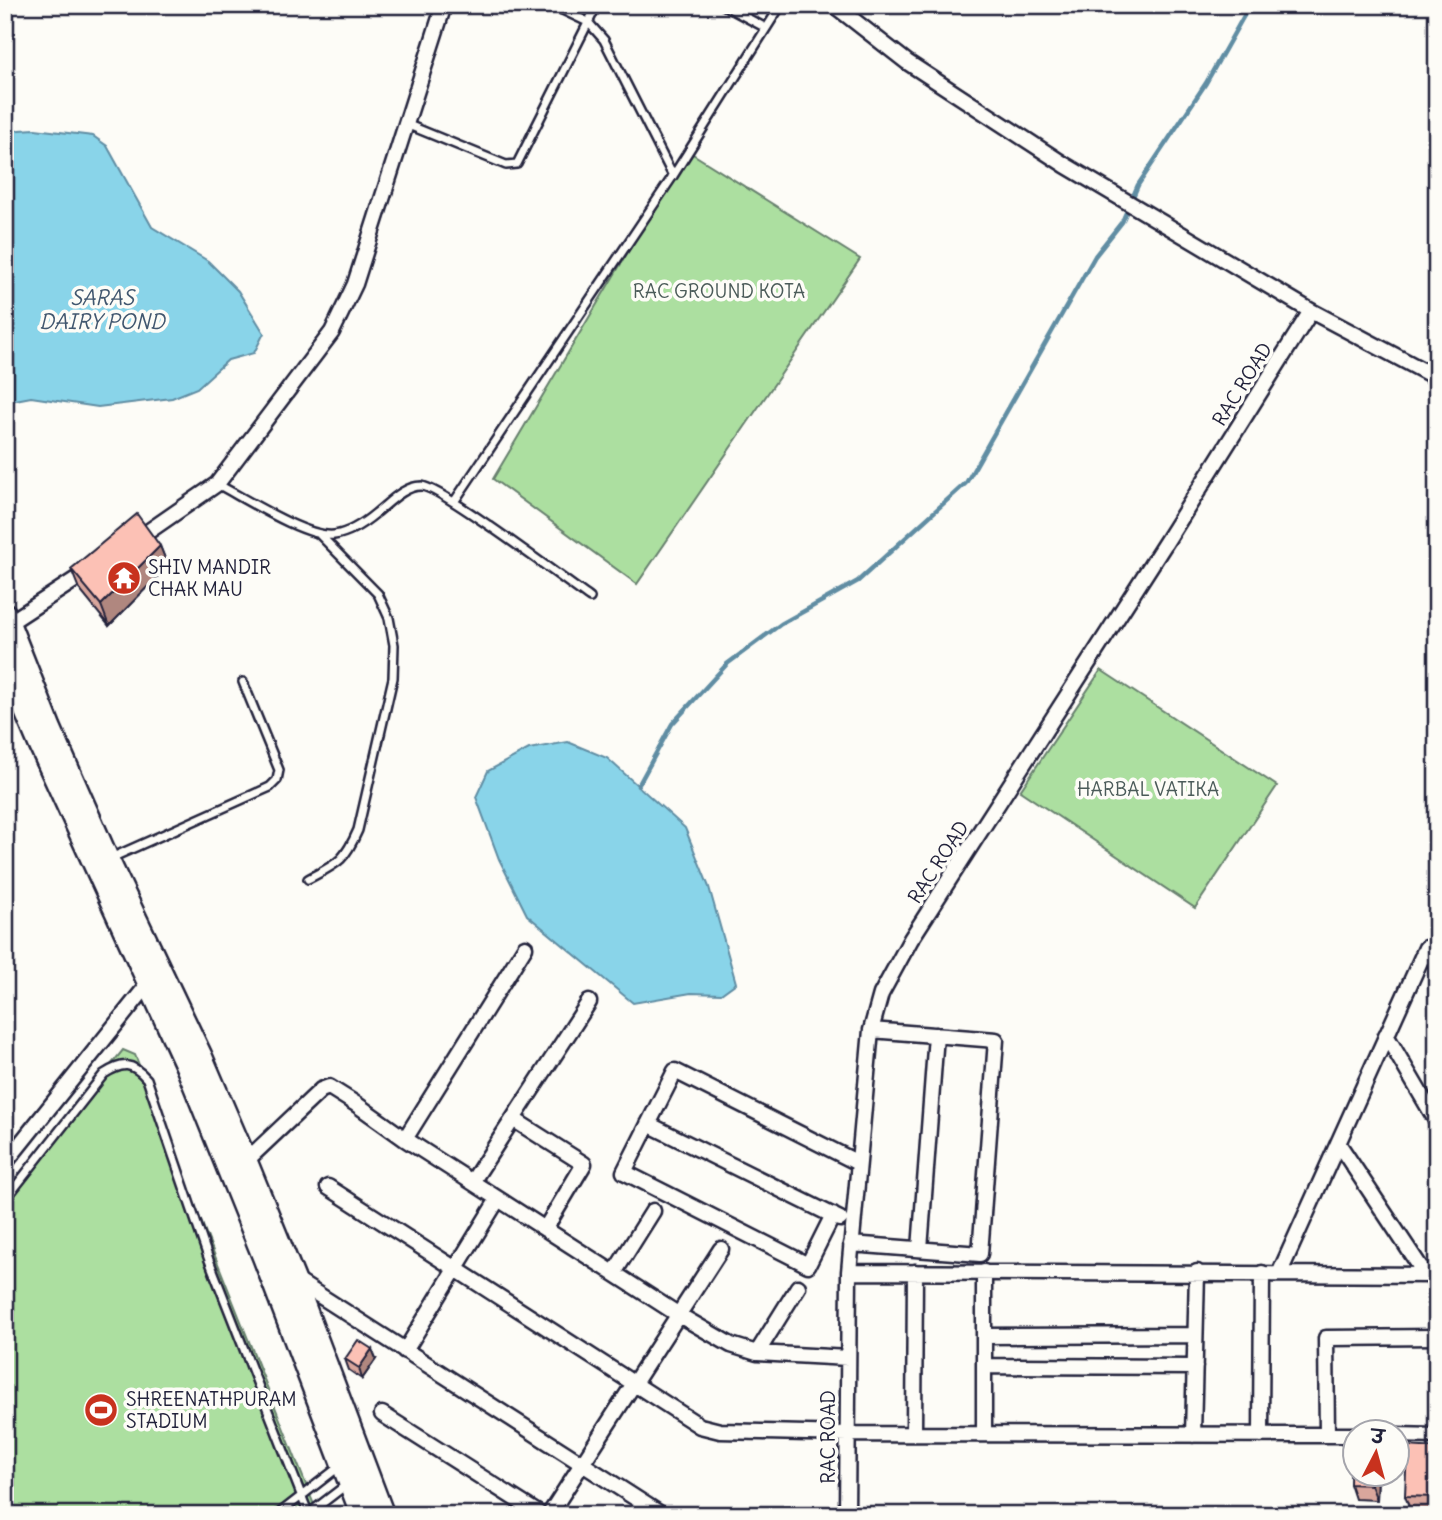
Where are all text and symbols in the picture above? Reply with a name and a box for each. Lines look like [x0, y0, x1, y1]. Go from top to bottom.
park label: RAC GROUND KOTA [633, 279, 805, 303]
water label: SARAS DAIRY POND [39, 284, 167, 335]
street label: RAC ROAD [1207, 338, 1277, 430]
place label: SHIV MANDIR CHAK MAU [148, 555, 271, 601]
temple icon: SHIV MANDIR CHAK MAU [105, 559, 143, 597]
park label: HARBAL VATIKA [1077, 777, 1219, 801]
street label: RAC ROAD [902, 816, 974, 908]
place label: SHREENATHPURAM STADIUM [126, 1387, 297, 1433]
street label: RAC ROAD [816, 1390, 840, 1484]
sports icon: SHREENATHPURAM STADIUM [82, 1391, 120, 1429]
north arrow [1340, 1418, 1410, 1488]
text: उ [1368, 1423, 1388, 1449]

